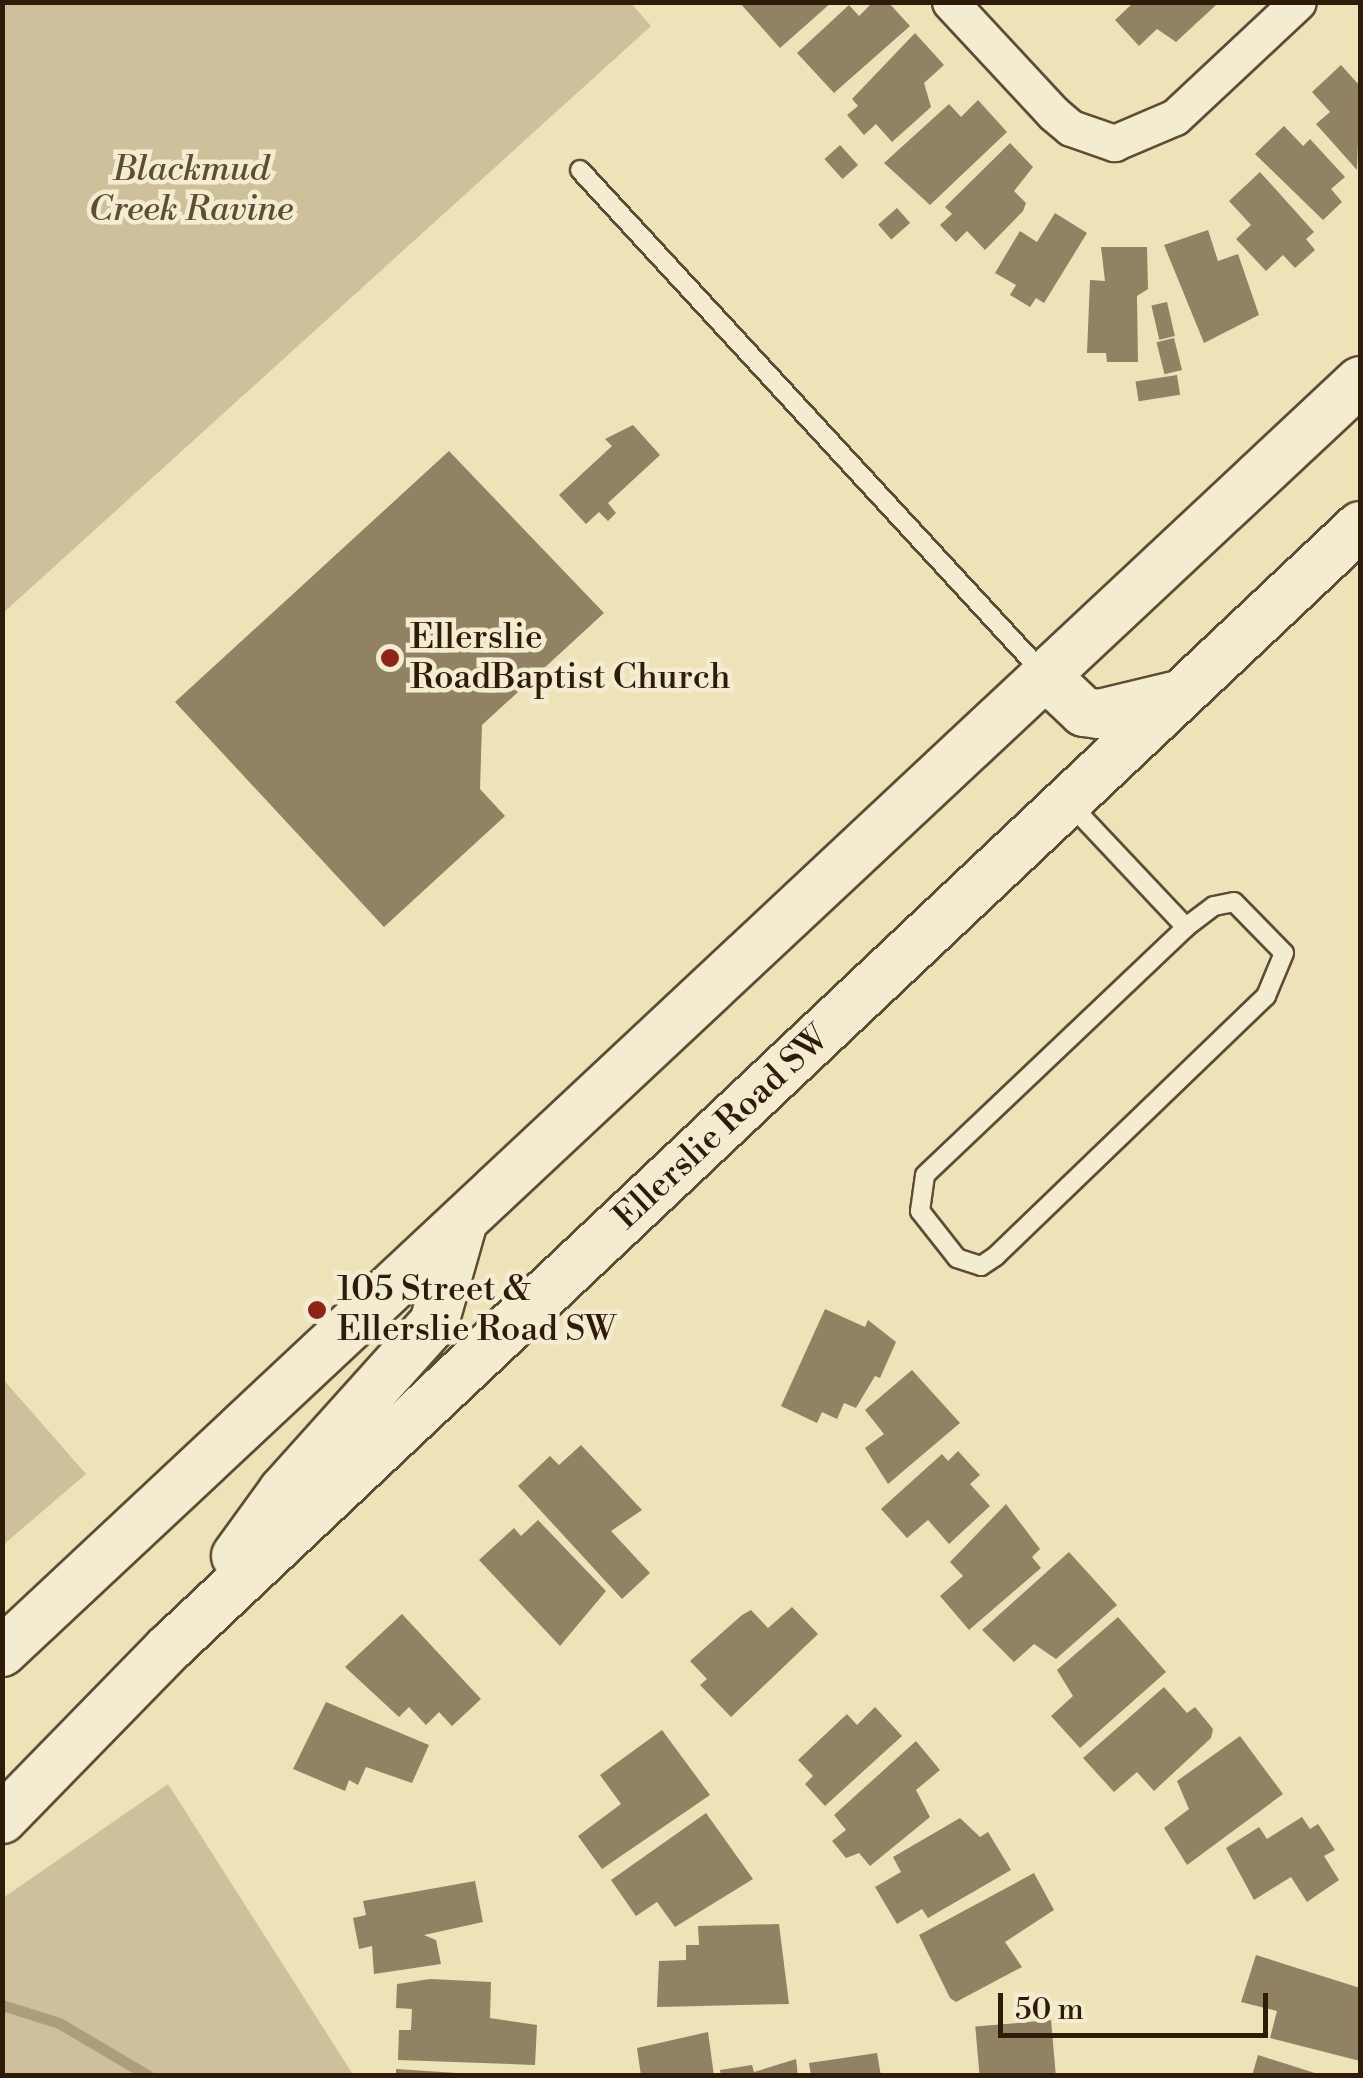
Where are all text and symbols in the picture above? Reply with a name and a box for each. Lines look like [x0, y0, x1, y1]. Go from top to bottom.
park label: Blackmud Creek Ravine [89, 149, 293, 231]
place label: Ellerslie RoadBaptist Church [410, 617, 731, 699]
marker: Ellerslie RoadBaptist Church [379, 647, 401, 669]
street label: Ellerslie Road SW [606, 1017, 838, 1239]
place label: 105 Street & Ellerslie Road SW [337, 1269, 616, 1351]
marker: 105 Street & Ellerslie Road SW [306, 1299, 328, 1321]
scale bar [1003, 1973, 1273, 2035]
text: 50 m [1015, 1991, 1084, 2029]

